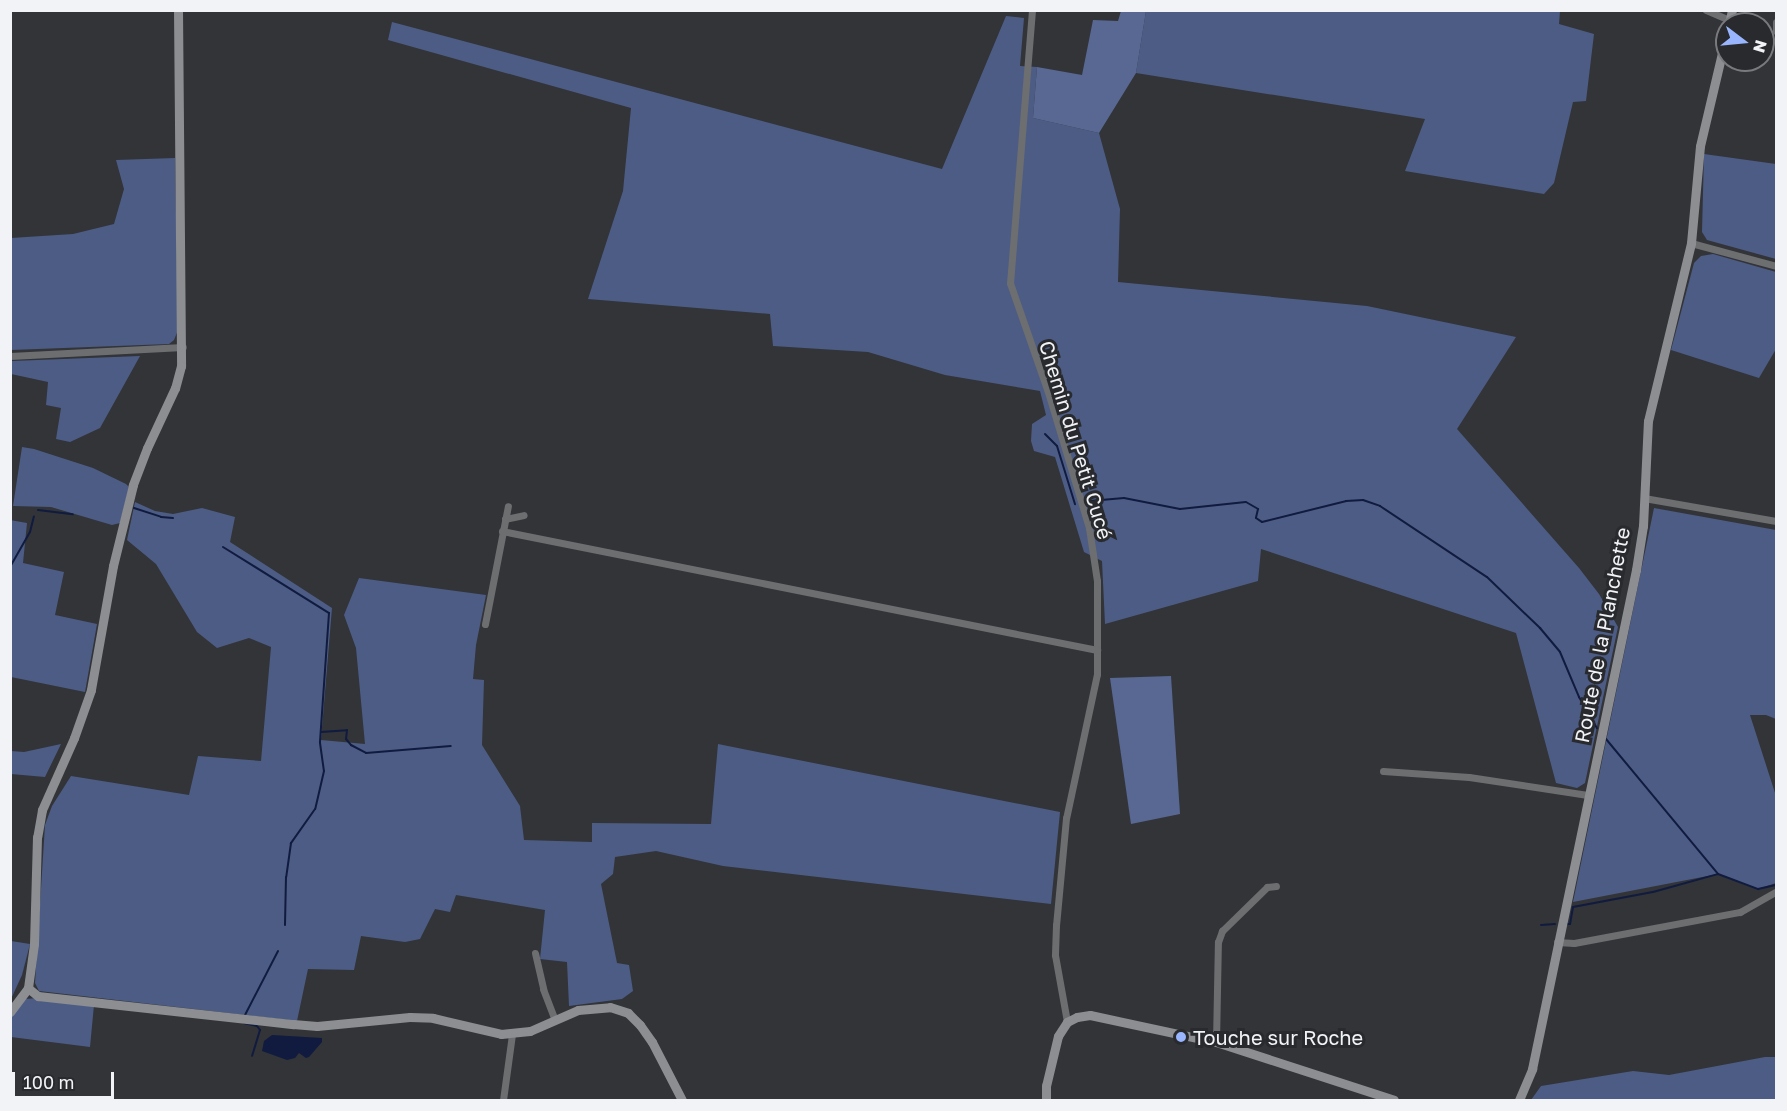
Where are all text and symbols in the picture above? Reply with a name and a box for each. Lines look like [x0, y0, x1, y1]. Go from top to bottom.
north arrow [1715, 12, 1775, 72]
text: N [1749, 38, 1772, 55]
street label: Chemin du Petit Cucé [1034, 338, 1118, 542]
street label: Route de la Planchette [1569, 525, 1635, 745]
place label: Touche sur Roche [1193, 1025, 1363, 1049]
marker: Touche sur Roche [1174, 1030, 1188, 1044]
scale bar [15, 1060, 117, 1098]
text: 100 m [23, 1071, 74, 1093]

